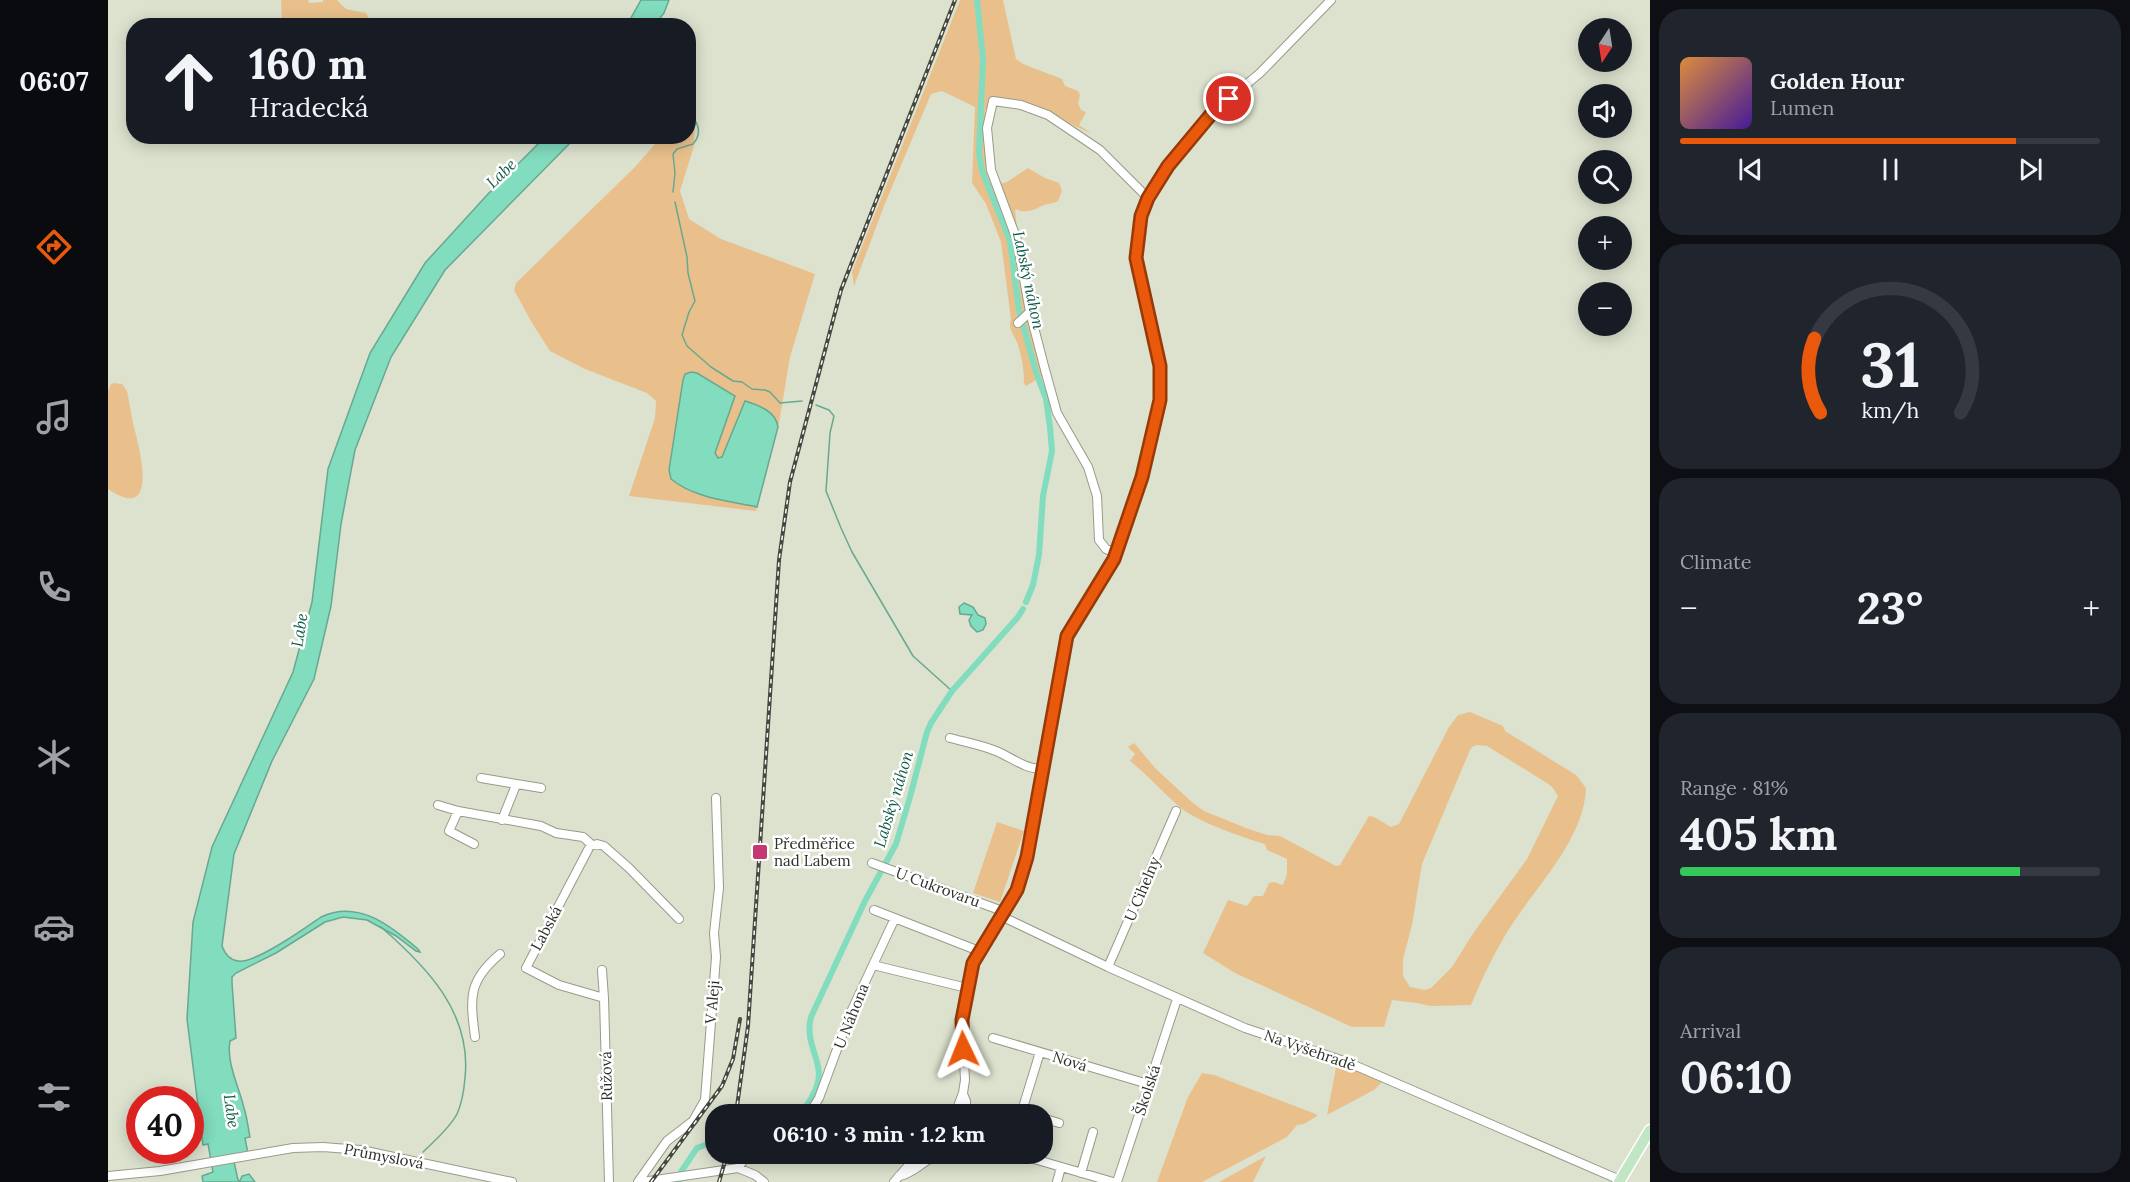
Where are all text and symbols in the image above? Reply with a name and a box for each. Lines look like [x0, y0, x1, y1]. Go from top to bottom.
north arrow [1578, 18, 1632, 72]
map controls [1578, 18, 1632, 336]
text: 160 m [249, 37, 367, 91]
icon: ahead [150, 42, 228, 120]
text: 06:07 [19, 64, 89, 98]
text: Golden Hour [1770, 67, 1904, 95]
pin [1203, 73, 1254, 124]
icon: arrive [1212, 82, 1245, 115]
button: sound [1578, 84, 1632, 138]
text: Hradecká [249, 90, 369, 124]
text: Lumen [1770, 95, 1834, 120]
button: search [1578, 150, 1632, 204]
icon: previous [1734, 153, 1767, 186]
icon: pause [1874, 153, 1907, 186]
icon: next [2014, 153, 2047, 186]
water label: Labe [482, 154, 520, 192]
button: + [1578, 216, 1632, 270]
icon: directions [33, 226, 75, 268]
water label: Labský náhon [1009, 229, 1049, 331]
button: − [1578, 282, 1632, 336]
text: 31 [1860, 325, 1920, 405]
icon: music [33, 396, 75, 438]
text: km/h [1861, 397, 1919, 425]
text: Climate [1680, 549, 1752, 574]
icon: phone [33, 566, 75, 608]
text: 23° [1857, 579, 1923, 636]
text: − [1680, 587, 1698, 629]
text: + [2082, 587, 2100, 629]
water label: Labe [286, 611, 312, 648]
icon: climate [33, 736, 75, 778]
water label: Labský náhon [869, 748, 917, 850]
text: Range · 81% [1680, 775, 1788, 800]
text: 405 km [1680, 805, 1838, 862]
place label: Předměřice nad Labem [774, 834, 855, 870]
marker: Předměřice nad Labem [751, 843, 769, 861]
street label: U Cihelny [1120, 854, 1164, 924]
street label: U Cukrovaru [893, 863, 983, 911]
street label: Labská [526, 902, 566, 954]
icon: car [33, 906, 75, 948]
street label: V Aleji [701, 980, 723, 1025]
street label: U Náhona [829, 980, 873, 1052]
position arrow [931, 1017, 995, 1081]
text: Arrival [1680, 1018, 1741, 1043]
street label: Na Vyšehradě [1262, 1025, 1358, 1075]
street label: Nová [1050, 1047, 1090, 1075]
text: 06:10 [1680, 1048, 1793, 1105]
street label: Růžová [596, 1051, 616, 1101]
street label: Školská [1130, 1062, 1164, 1118]
icon: filters [33, 1076, 75, 1118]
speed limit sign: 40 [126, 1086, 204, 1164]
water label: Labe [220, 1093, 244, 1129]
text: 06:10 · 3 min · 1.2 km [773, 1120, 985, 1148]
street label: Průmyslová [343, 1139, 426, 1173]

